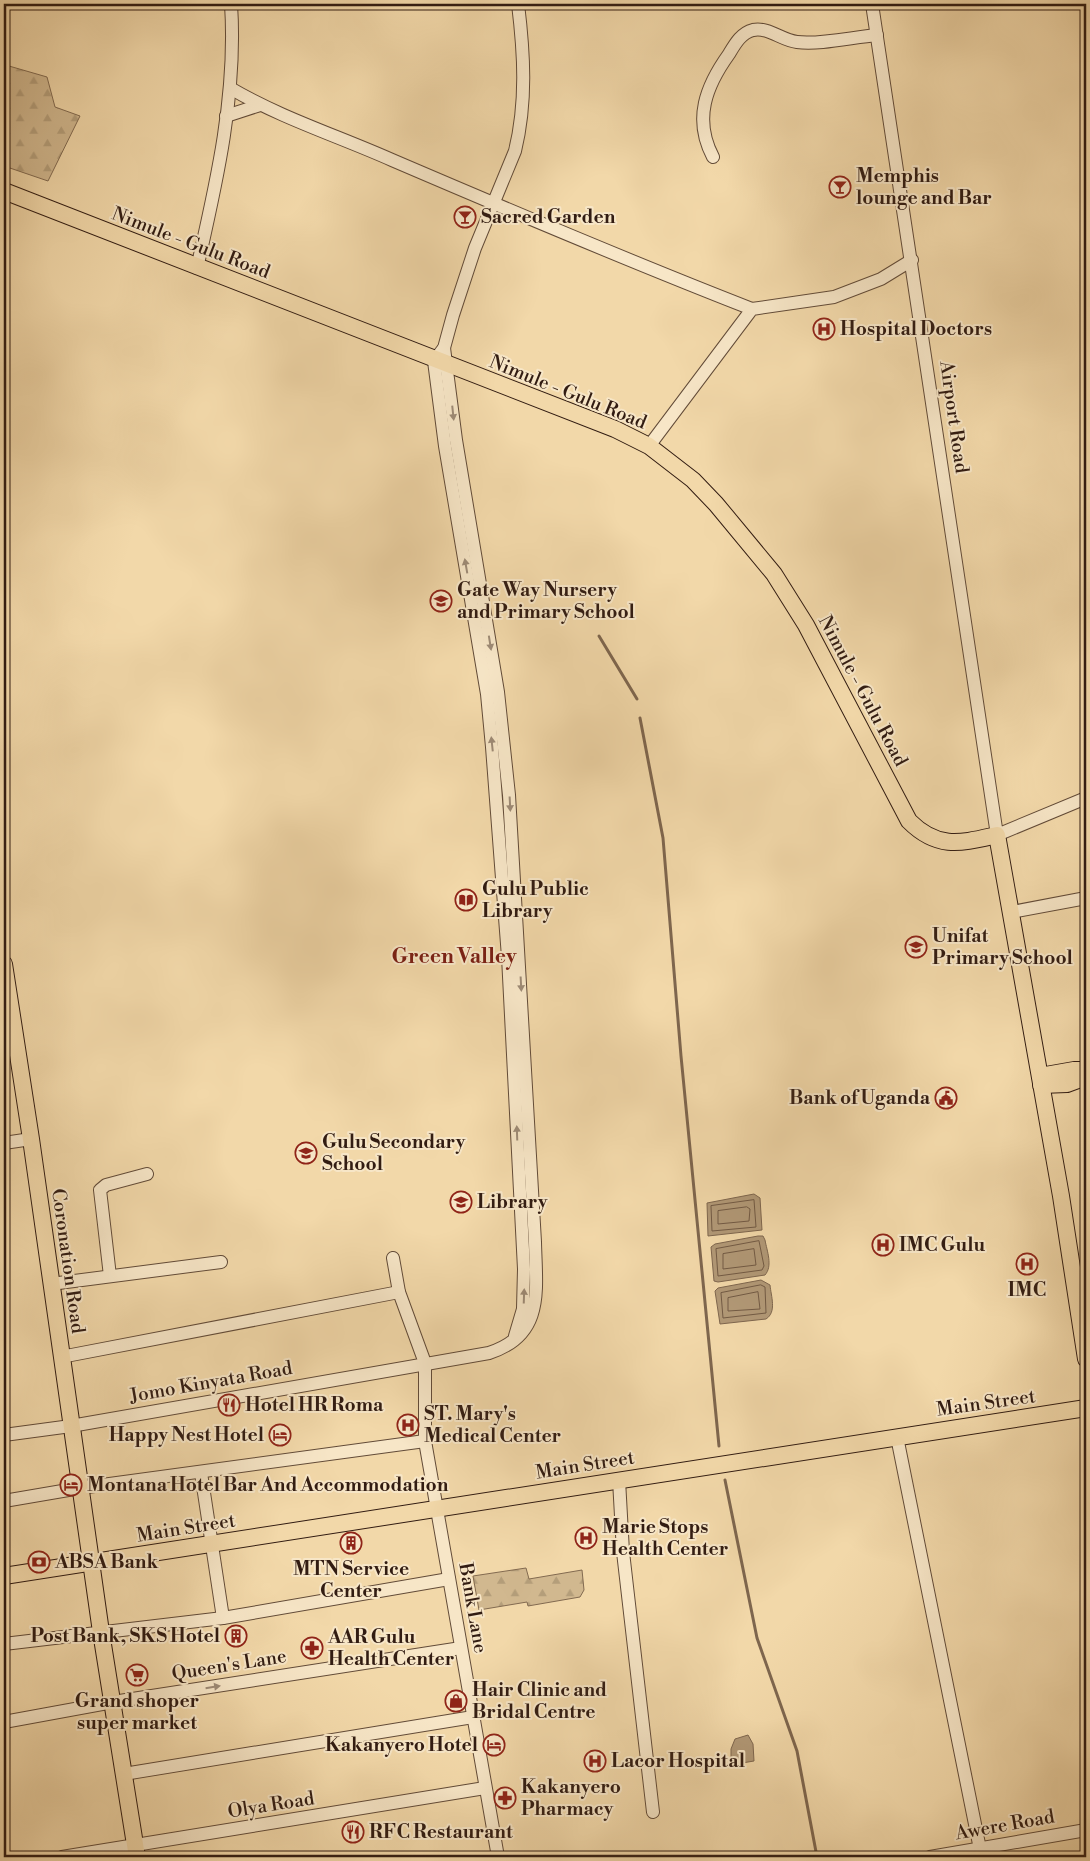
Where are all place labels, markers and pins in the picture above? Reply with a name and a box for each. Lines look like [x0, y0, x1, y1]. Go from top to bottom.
place label: Memphis lounge and Bar [856, 164, 992, 210]
bar icon: Memphis lounge and Bar [828, 175, 852, 199]
bar icon: Sacred Garden [453, 205, 477, 229]
place label: Sacred Garden [481, 205, 616, 229]
hospital icon: Hospital Doctors [812, 317, 836, 341]
place label: Hospital Doctors [840, 317, 992, 341]
place label: Gate Way Nursery and Primary School [457, 578, 635, 624]
school or university icon: Gate Way Nursery and Primary School [429, 589, 453, 613]
place label: Gulu Public Library [482, 877, 589, 923]
library icon: Gulu Public Library [454, 888, 478, 912]
place label: Unifat Primary School [932, 924, 1073, 970]
school or university icon: Unifat Primary School [904, 935, 928, 959]
place label: Bank of Uganda [789, 1086, 931, 1110]
public building icon: Bank of Uganda [934, 1086, 958, 1110]
place label: Gulu Secondary School [322, 1130, 466, 1176]
school or university icon: Gulu Secondary School [294, 1141, 318, 1165]
school or university icon: Library [449, 1190, 473, 1214]
place label: Library [477, 1190, 548, 1214]
hospital icon: IMC Gulu [871, 1233, 895, 1257]
place label: IMC Gulu [899, 1233, 985, 1257]
hospital icon: IMC [1015, 1252, 1039, 1276]
place label: IMC [1008, 1278, 1046, 1302]
restaurant icon: Hotel HR Roma [217, 1393, 241, 1417]
place label: Hotel HR Roma [245, 1393, 384, 1417]
place label: ST. Mary's Medical Center [424, 1402, 562, 1448]
hospital icon: ST. Mary's Medical Center [396, 1413, 420, 1437]
place label: Happy Nest Hotel [109, 1423, 264, 1447]
hotel icon: Happy Nest Hotel [268, 1423, 292, 1447]
hotel icon: Montana Hotel Bar And Accommodation [59, 1473, 83, 1497]
place label: Montana Hotel Bar And Accommodation [87, 1473, 449, 1497]
place label: Marie Stops Health Center [602, 1515, 729, 1561]
hospital icon: Marie Stops Health Center [574, 1526, 598, 1550]
building icon: MTN Service Center [339, 1531, 363, 1555]
bank icon: ABSA Bank [27, 1550, 51, 1574]
place label: ABSA Bank [54, 1550, 159, 1574]
place label: MTN Service Center [293, 1557, 409, 1603]
place label: Post Bank, SKS Hotel [31, 1624, 220, 1648]
building icon: Post Bank, SKS Hotel [224, 1624, 248, 1648]
place label: AAR Gulu Health Center [327, 1625, 455, 1671]
pharmacy icon: AAR Gulu Health Center [300, 1636, 324, 1660]
supermarket icon: Grand shoper super market [125, 1663, 149, 1687]
place label: Hair Clinic and Bridal Centre [472, 1678, 607, 1724]
place label: Grand shoper super market [75, 1689, 200, 1735]
shop icon: Hair Clinic and Bridal Centre [444, 1689, 468, 1713]
place label: Kakanyero Hotel [325, 1733, 478, 1757]
hotel icon: Kakanyero Hotel [482, 1733, 506, 1757]
hospital icon: Lacor Hospital [583, 1749, 607, 1773]
place label: Lacor Hospital [611, 1749, 745, 1773]
place label: Kakanyero Pharmacy [521, 1775, 621, 1821]
pharmacy icon: Kakanyero Pharmacy [493, 1786, 517, 1810]
restaurant icon: RFC Restaurant [341, 1820, 365, 1844]
place label: RFC Restaurant [369, 1820, 513, 1844]

